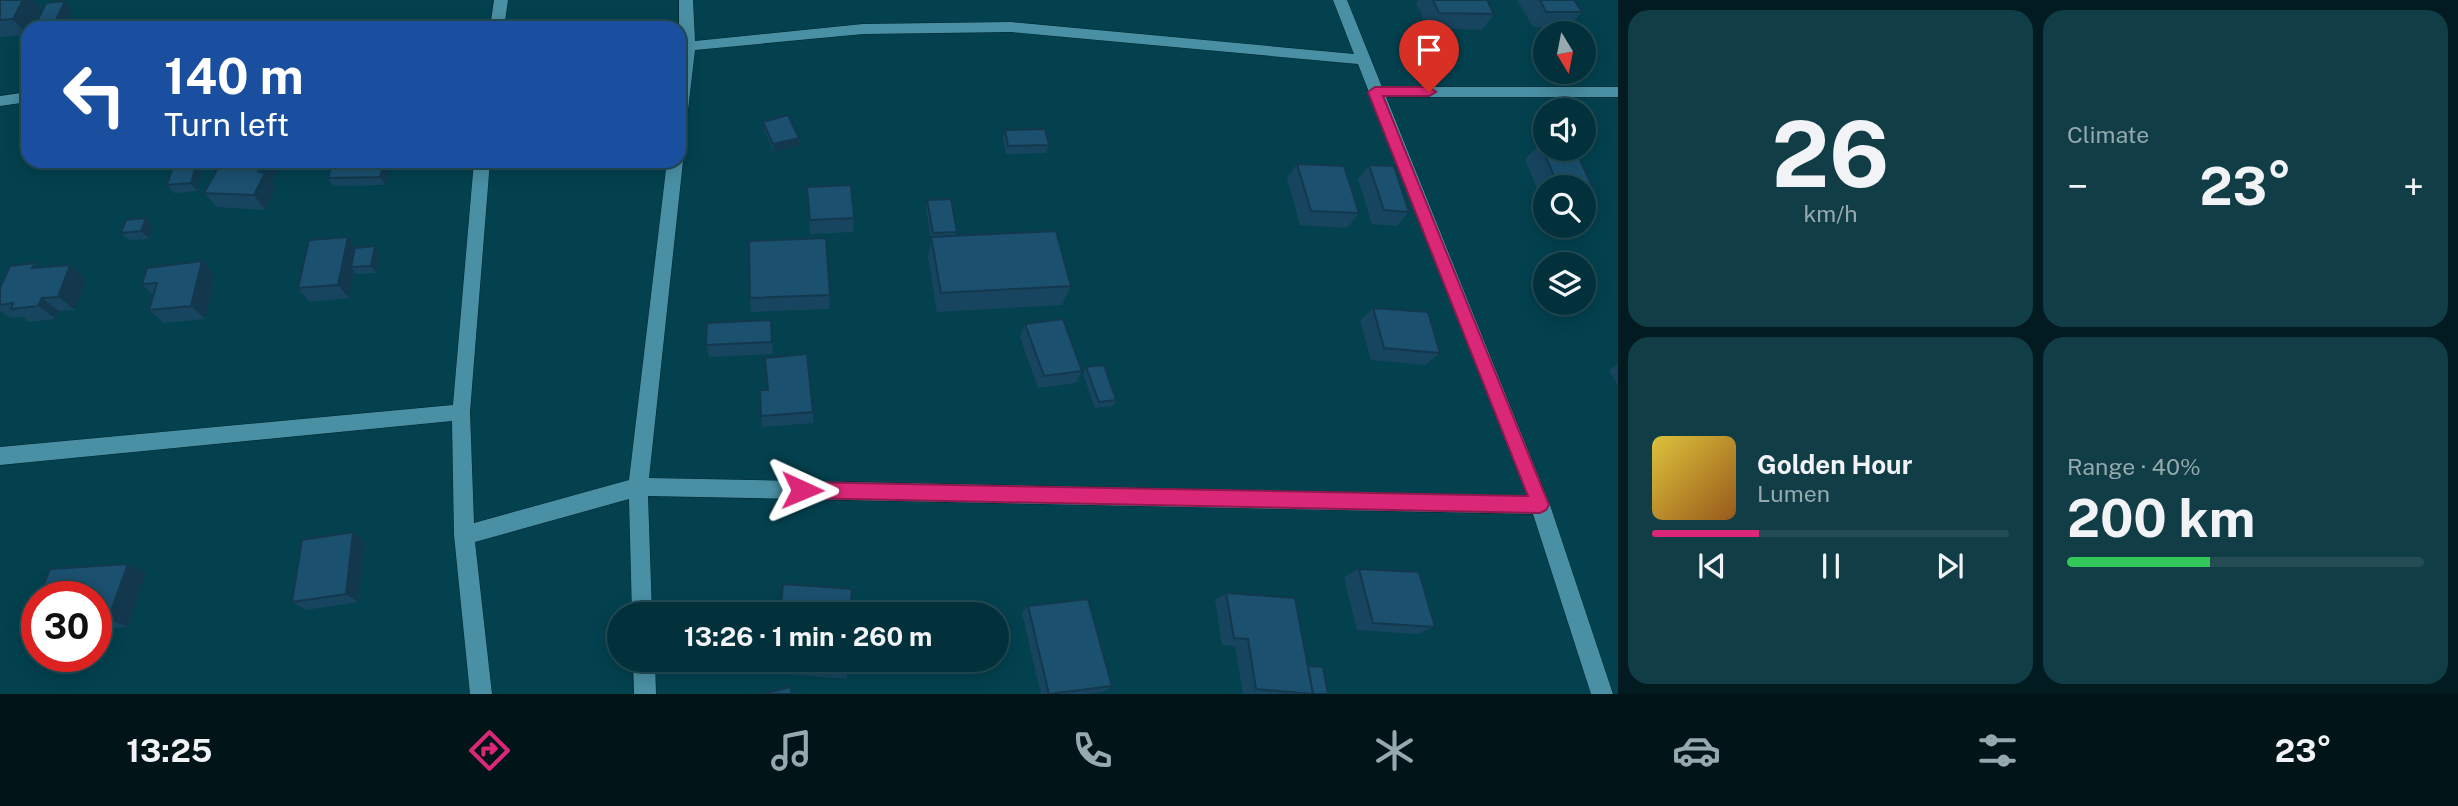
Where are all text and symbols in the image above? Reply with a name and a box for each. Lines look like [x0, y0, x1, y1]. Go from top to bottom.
pin [1399, 20, 1459, 92]
north arrow [1533, 21, 1596, 84]
map controls [1533, 21, 1596, 315]
icon: arrive [1410, 31, 1448, 69]
text: 140 m [164, 47, 304, 105]
icon: left [49, 49, 140, 140]
button: sound [1533, 98, 1596, 161]
text: 26 [1772, 101, 1889, 207]
text: Turn left [164, 106, 289, 143]
text: Climate [2067, 121, 2149, 148]
text: 23° [2199, 156, 2292, 217]
text: − [2067, 164, 2088, 209]
text: + [2403, 164, 2424, 209]
button: search [1533, 175, 1596, 238]
text: km/h [1803, 200, 1858, 227]
button: layers [1533, 252, 1596, 315]
text: Golden Hour [1757, 449, 1912, 480]
position arrow [765, 453, 839, 527]
text: Range · 40% [2067, 453, 2201, 480]
text: Lumen [1757, 480, 1830, 507]
text: 200 km [2067, 488, 2255, 549]
icon: previous [1693, 547, 1731, 585]
icon: pause [1812, 547, 1850, 585]
icon: next [1931, 547, 1969, 585]
speed limit sign: 30 [21, 581, 112, 672]
text: 13:26 · 1 min · 260 m [684, 621, 932, 652]
icon: directions [465, 726, 514, 775]
icon: music [767, 726, 816, 775]
icon: phone [1068, 726, 1117, 775]
icon: climate [1370, 726, 1419, 775]
icon: car [1672, 726, 1721, 775]
icon: filters [1973, 726, 2022, 775]
text: 13:25 [126, 732, 212, 769]
text: 23° [2275, 732, 2332, 769]

